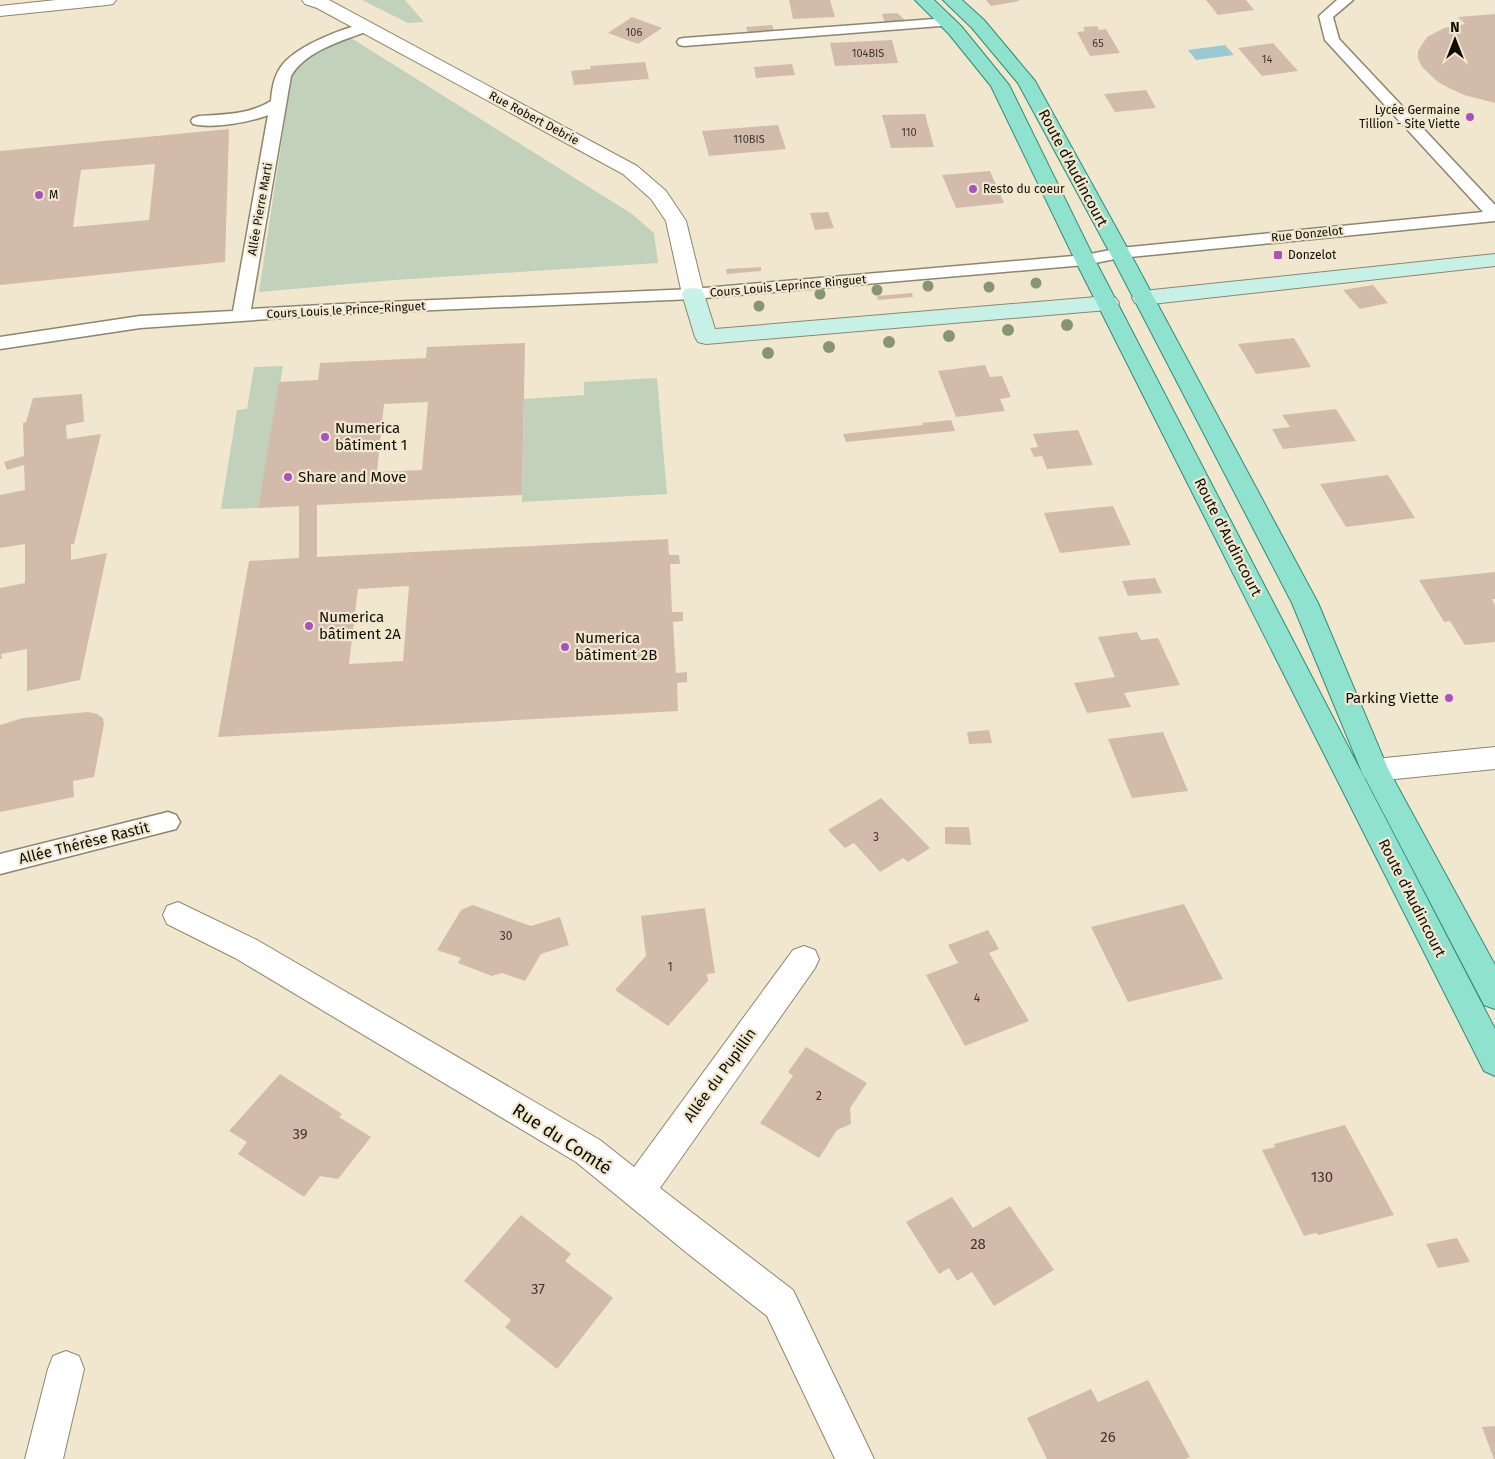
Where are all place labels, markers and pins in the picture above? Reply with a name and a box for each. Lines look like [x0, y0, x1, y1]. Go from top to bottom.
place label: Lycée Germaine Tillion - Site Viette [1359, 103, 1460, 131]
marker: Lycée Germaine Tillion - Site Viette [1464, 111, 1476, 123]
place label: Resto du coeur [983, 182, 1065, 196]
marker: Resto du coeur [967, 183, 979, 195]
place label: M [49, 188, 58, 202]
marker: M [33, 189, 45, 201]
place label: Donzelot [1288, 248, 1337, 262]
marker: Donzelot [1272, 249, 1284, 261]
place label: Numerica bâtiment 1 [335, 419, 407, 454]
marker: Numerica bâtiment 1 [319, 431, 331, 443]
place label: Share and Move [298, 468, 406, 486]
marker: Share and Move [282, 471, 294, 483]
place label: Numerica bâtiment 2A [319, 608, 401, 643]
marker: Numerica bâtiment 2A [303, 620, 315, 632]
place label: Numerica bâtiment 2B [575, 629, 657, 664]
marker: Numerica bâtiment 2B [559, 641, 571, 653]
place label: Parking Viette [1345, 689, 1439, 707]
marker: Parking Viette [1443, 692, 1455, 704]

